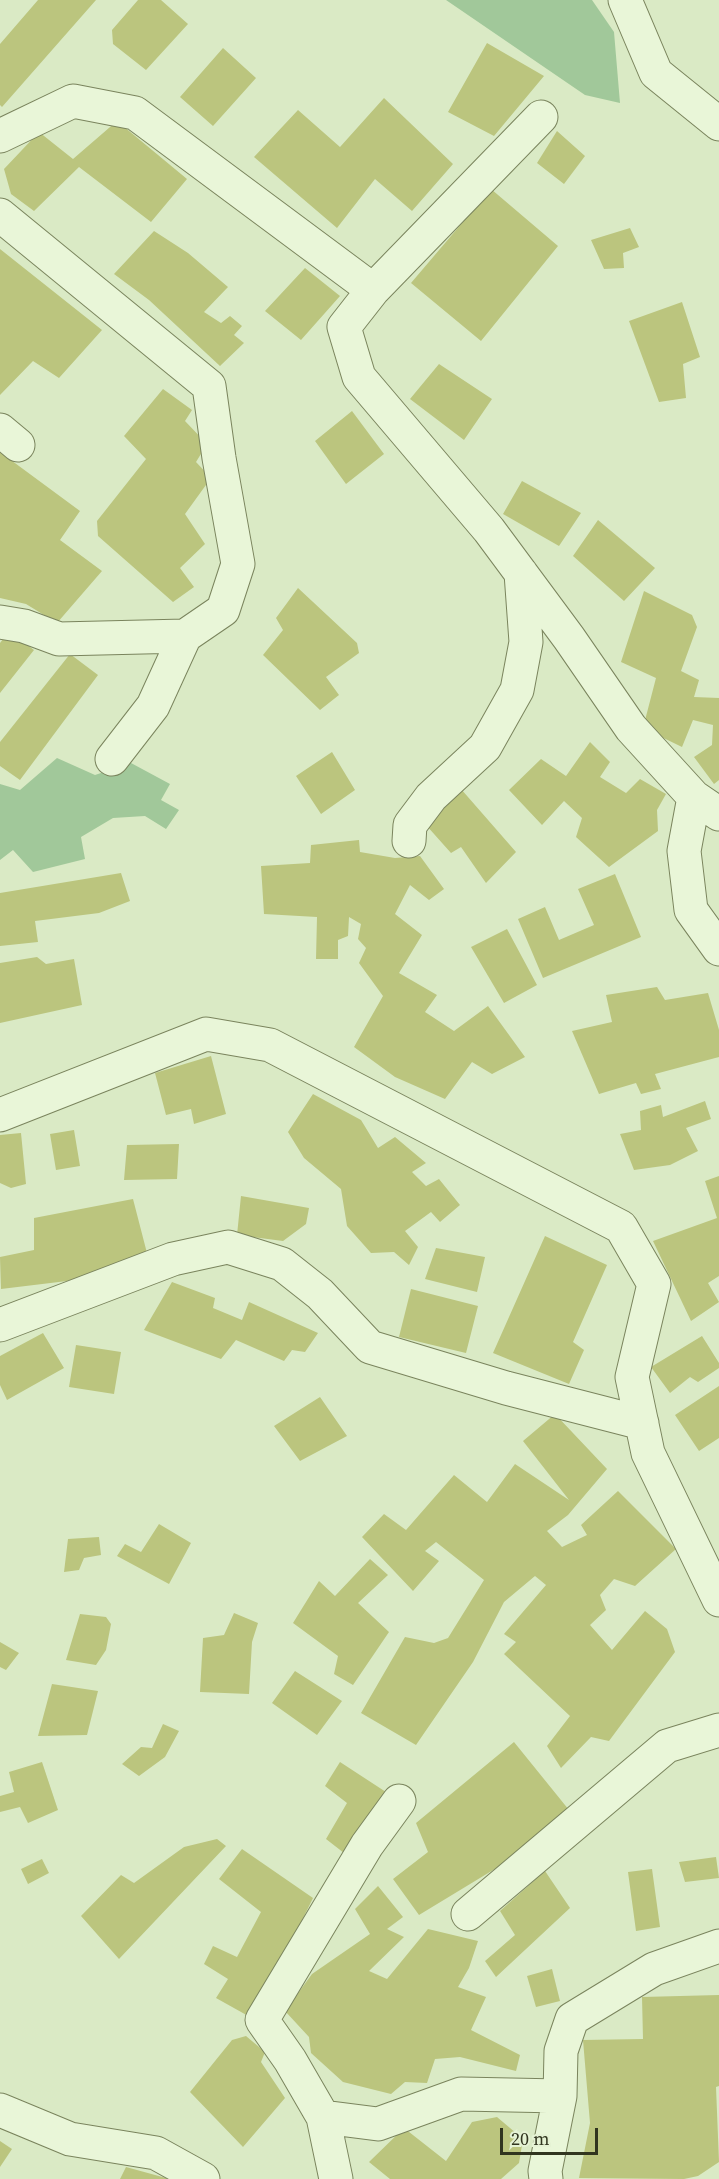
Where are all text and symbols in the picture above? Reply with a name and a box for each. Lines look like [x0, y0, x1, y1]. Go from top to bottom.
scale bar [503, 2116, 600, 2154]
text: 20 m [511, 2126, 549, 2151]

